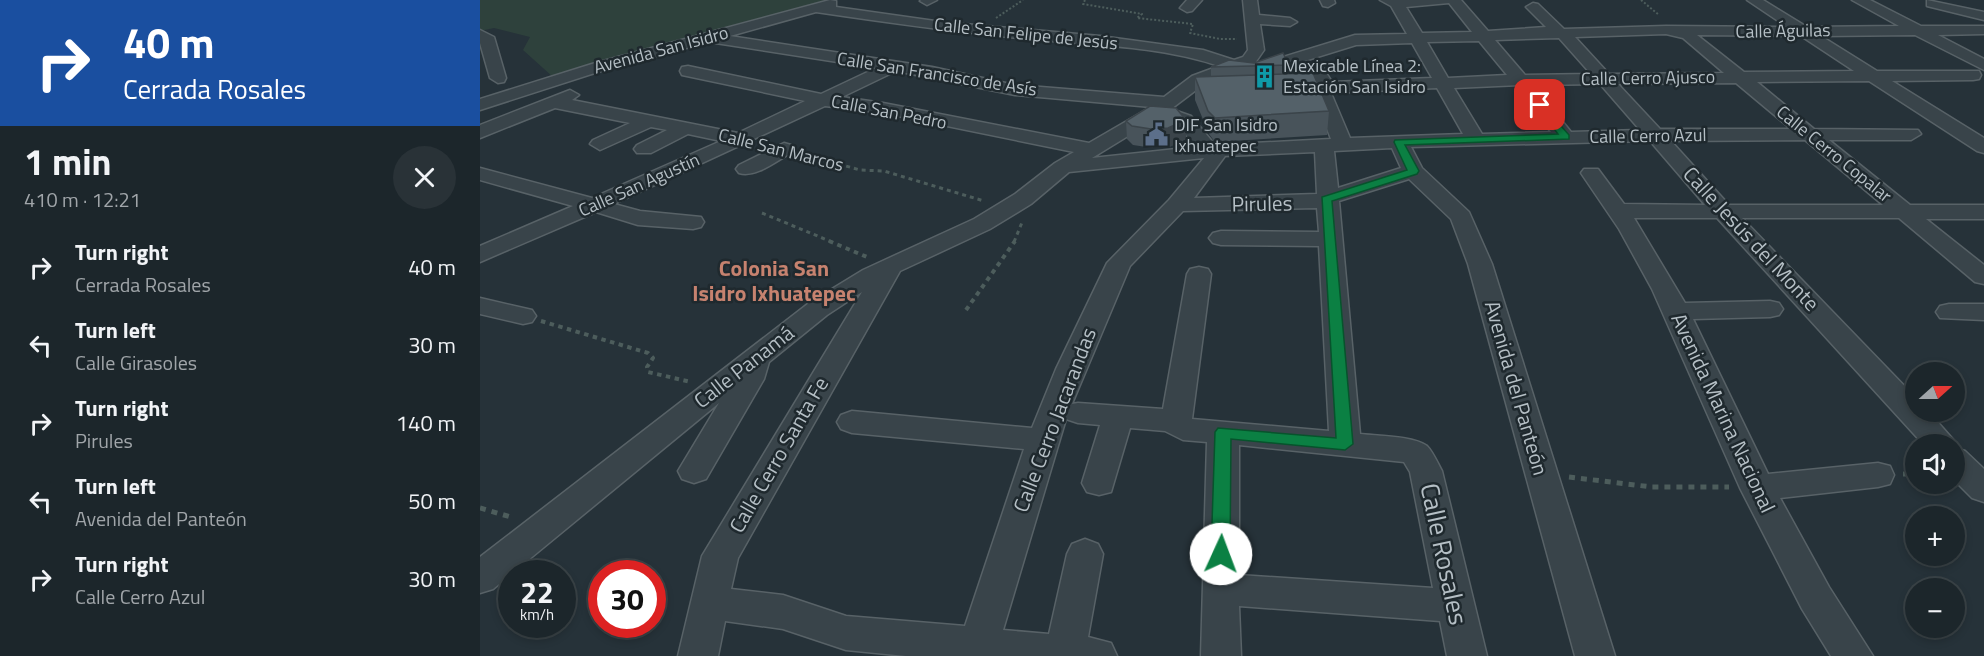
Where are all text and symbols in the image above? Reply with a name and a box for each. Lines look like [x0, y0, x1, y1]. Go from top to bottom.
text: 40 m [123, 10, 215, 74]
street label: Calle San Felipe de Jesús [933, 10, 1119, 57]
street label: Calle Águilas [1735, 16, 1831, 45]
street label: Avenida San Isidro [591, 19, 731, 80]
icon: right [24, 24, 102, 102]
street label: Calle San Francisco de Asís [835, 44, 1039, 103]
place label: Mexicable Línea 2: Estación San Isidro [1283, 52, 1426, 100]
building icon: Mexicable Línea 2: Estación San Isidro [1252, 63, 1278, 89]
street label: Calle Cerro Ajusco [1581, 63, 1715, 92]
text: Cerrada Rosales [123, 68, 306, 109]
pin [1514, 79, 1565, 130]
street label: Calle San Pedro [829, 87, 949, 136]
icon: arrive [1523, 88, 1556, 121]
street label: Calle Cerro Copalar [1771, 99, 1898, 209]
place label: DIF San Isidro Ixhuatepec [1174, 111, 1278, 159]
street label: Calle San Marcos [716, 121, 847, 178]
street label: Calle Cerro Azul [1589, 121, 1707, 150]
public building icon: DIF San Isidro Ixhuatepec [1143, 122, 1169, 148]
text: 1 min [24, 134, 111, 189]
button: close [393, 146, 456, 209]
street label: Calle San Agustín [574, 146, 704, 223]
street label: Calle Jesús del Monte [1676, 159, 1827, 318]
text: 410 m · 12:21 [24, 184, 141, 215]
street label: Pirules [1231, 186, 1293, 220]
text: Turn right [75, 235, 169, 269]
text: 40 m [408, 250, 456, 284]
icon: right [24, 251, 57, 284]
district label: Colonia San Isidro Ixhuatepec [692, 251, 856, 310]
text: Cerrada Rosales [75, 269, 211, 300]
street label: Avenida del Panteón [1477, 297, 1557, 479]
street label: Avenida Marina Nacional [1663, 307, 1784, 518]
text: Turn left [75, 313, 156, 347]
street label: Calle Panamá [686, 316, 801, 416]
street label: Calle Cerro Jacarandas [1004, 323, 1104, 517]
text: 30 m [408, 328, 456, 362]
icon: left [24, 329, 57, 362]
text: Calle Girasoles [75, 347, 197, 378]
north arrow [1905, 362, 1965, 422]
map controls [1905, 362, 1965, 638]
street label: Calle Cerro Santa Fe [720, 370, 836, 539]
text: Turn right [75, 391, 169, 425]
text: 140 m [396, 406, 456, 440]
icon: right [24, 407, 57, 440]
text: Pirules [75, 425, 133, 456]
button: sound [1905, 434, 1965, 494]
text: Turn left [75, 469, 156, 503]
street label: Calle Rosales [1410, 479, 1479, 628]
text: 50 m [408, 484, 456, 518]
icon: left [24, 485, 57, 518]
text: Avenida del Panteón [75, 503, 247, 534]
button: + [1905, 506, 1965, 566]
position arrow [1189, 522, 1253, 586]
text: Turn right [75, 547, 169, 581]
speed limit sign: 30 [588, 560, 666, 638]
text: 30 m [408, 562, 456, 596]
icon: right [24, 563, 57, 596]
text: 22 [520, 569, 554, 615]
button: − [1905, 578, 1965, 638]
text: Calle Cerro Azul [75, 581, 205, 612]
text: km/h [520, 603, 554, 626]

